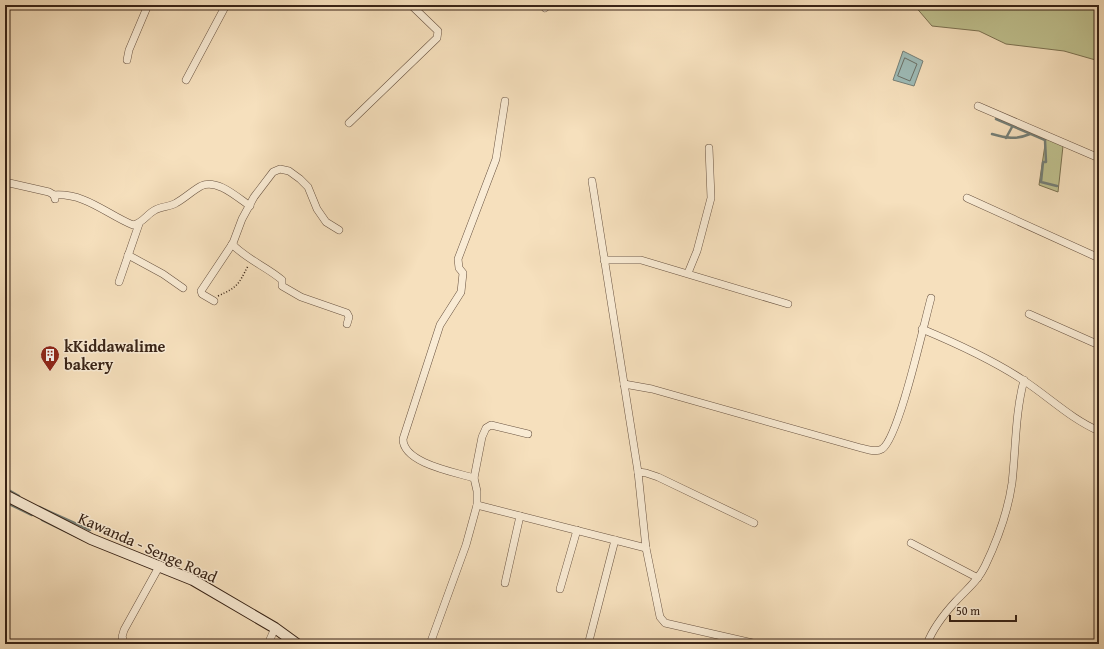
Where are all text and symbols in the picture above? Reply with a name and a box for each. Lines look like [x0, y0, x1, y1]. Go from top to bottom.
place label: kKiddawalime bakery [64, 334, 166, 376]
building icon: kKiddawalime bakery [39, 344, 61, 372]
street label: Kawanda - Senge Road [75, 506, 222, 589]
scale bar [950, 597, 1016, 623]
text: 50 m [956, 602, 980, 619]

